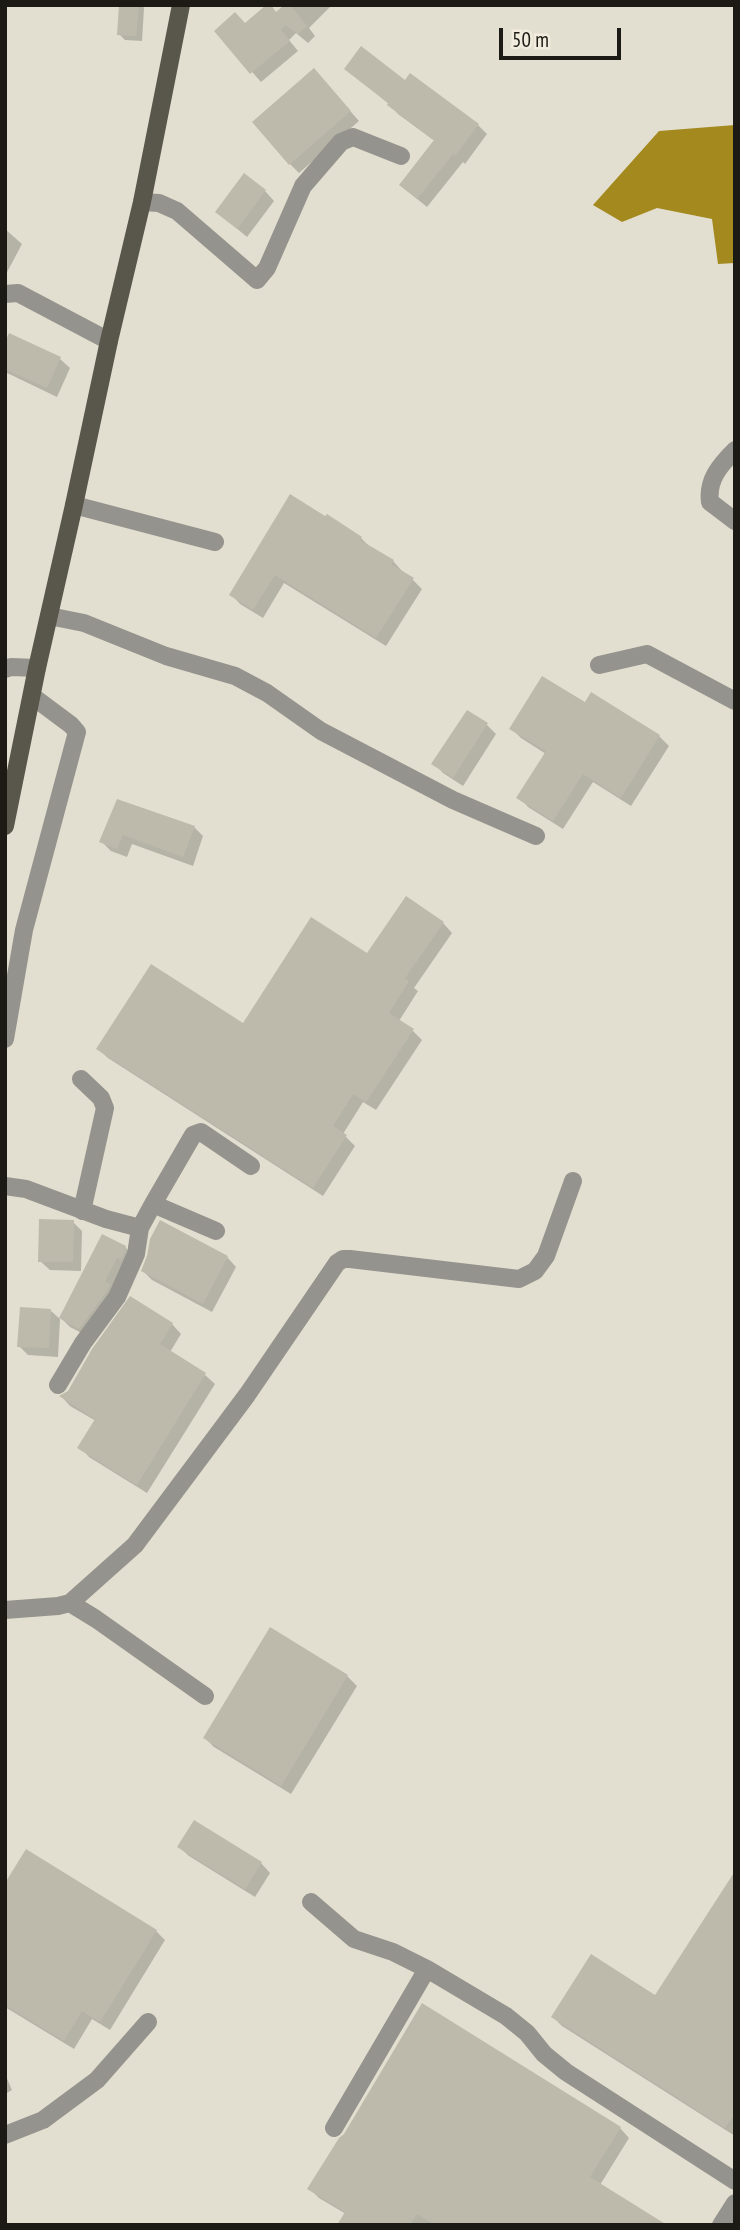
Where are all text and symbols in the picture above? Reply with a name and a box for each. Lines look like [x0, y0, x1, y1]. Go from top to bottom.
scale bar [502, 14, 624, 58]
text: 50 m [512, 26, 549, 53]

